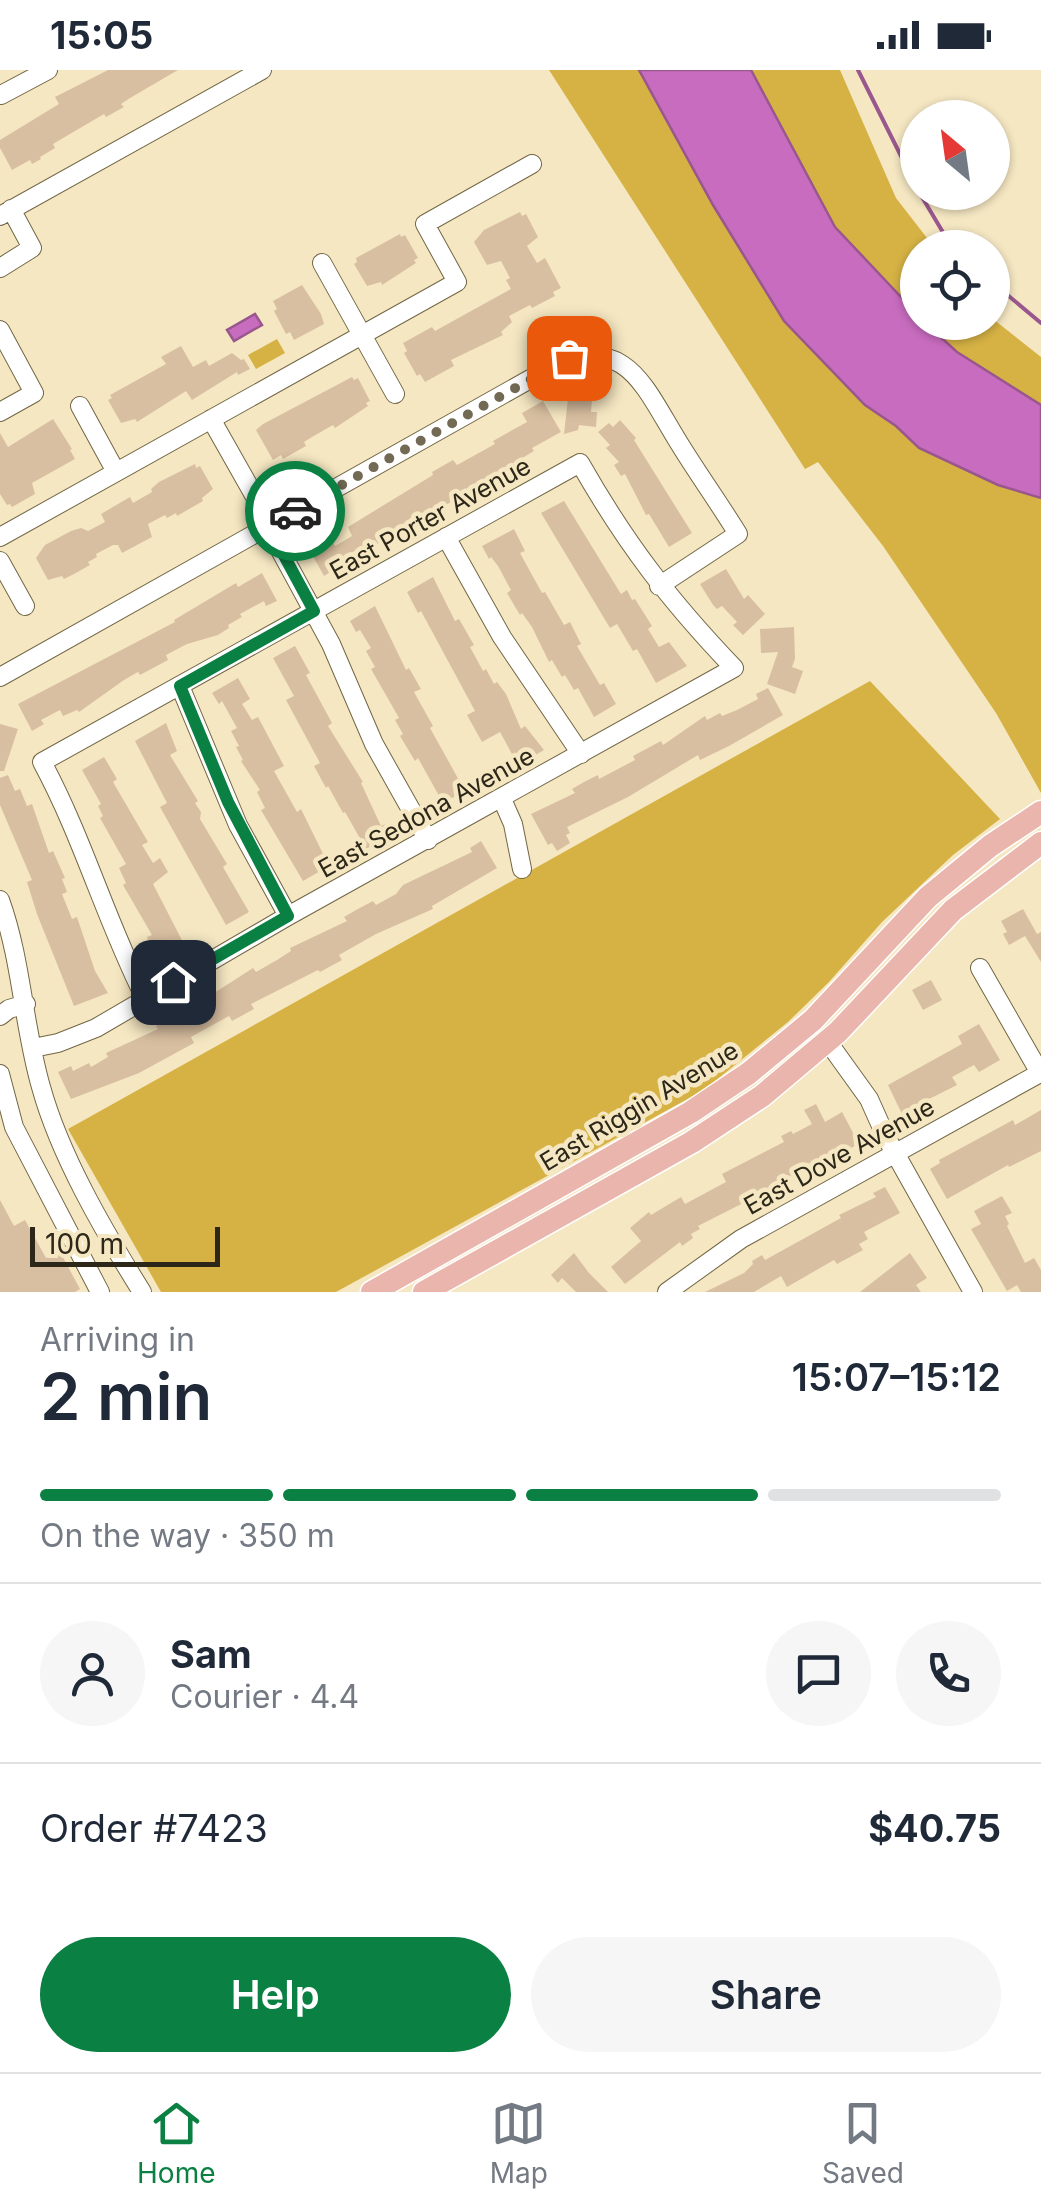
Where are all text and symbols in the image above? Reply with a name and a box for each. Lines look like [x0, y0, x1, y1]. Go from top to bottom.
text: 15:05 [50, 12, 153, 58]
north arrow [900, 100, 1010, 210]
map controls [900, 100, 1010, 340]
button: locate [900, 230, 1010, 340]
pin [527, 316, 612, 401]
icon: bag [542, 331, 597, 386]
street label: East Porter Avenue [324, 450, 536, 586]
courier [245, 461, 345, 561]
icon: car [268, 484, 323, 539]
street label: East Sedona Avenue [313, 740, 539, 884]
pin [131, 940, 216, 1025]
icon: home [146, 955, 201, 1010]
street label: East Riggin Avenue [534, 1035, 744, 1177]
street label: East Dove Avenue [739, 1091, 939, 1221]
scale bar [30, 1222, 220, 1266]
text: 100 m [45, 1227, 124, 1261]
text: Arriving in [40, 1320, 195, 1359]
text: 15:07–15:12 [792, 1354, 1001, 1400]
text: 2 min [40, 1357, 212, 1436]
text: On the way · 350 m [40, 1516, 335, 1555]
button: person [40, 1621, 145, 1726]
button: chat [766, 1621, 871, 1726]
button: phone [896, 1621, 1001, 1726]
text: Sam [170, 1631, 252, 1677]
text: Courier · 4.4 [170, 1677, 359, 1716]
text: Order #7423 [40, 1805, 268, 1851]
text: $40.75 [868, 1805, 1001, 1851]
button: Help [40, 1937, 511, 2052]
button: Share [531, 1937, 1001, 2052]
tab: Home [137, 2096, 216, 2190]
tab: Map [490, 2096, 548, 2190]
tab: Saved [822, 2096, 904, 2190]

